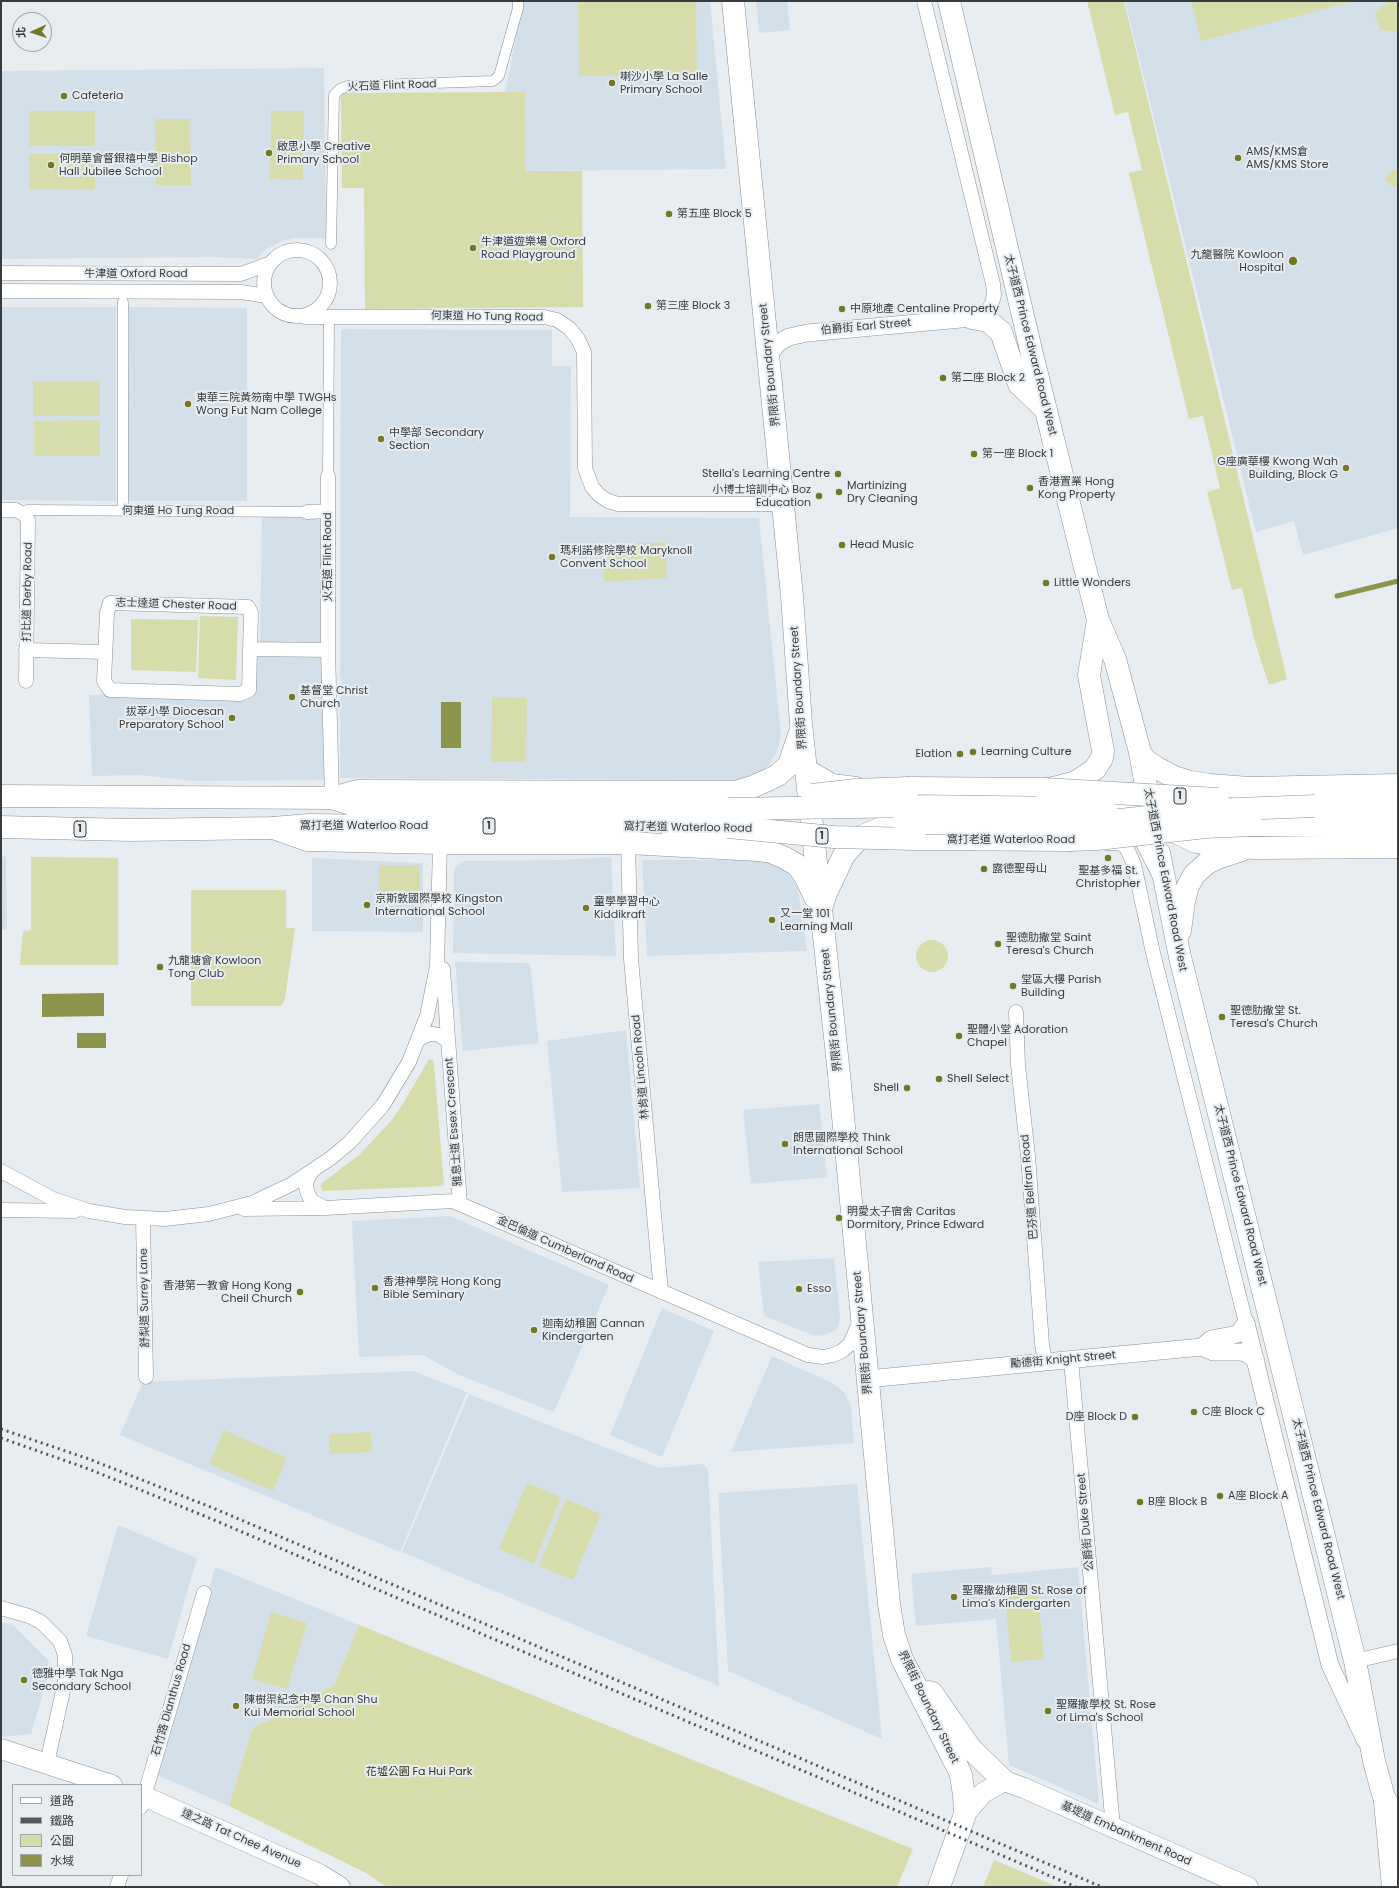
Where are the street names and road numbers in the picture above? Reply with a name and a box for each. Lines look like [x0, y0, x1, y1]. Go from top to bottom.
street label: 火石道 Flint Road [347, 78, 437, 94]
street label: 太子道西 Prince Edward Road West [1001, 253, 1059, 437]
street label: 牛津道 Oxford Road [84, 267, 188, 281]
street label: 界限街 Boundary Street [757, 303, 783, 427]
street label: 何東道 Ho Tung Road [431, 309, 543, 325]
street label: 伯爵街 Earl Street [820, 316, 912, 338]
street label: 何東道 Ho Tung Road [122, 504, 234, 518]
street label: 火石道 Flint Road [321, 512, 335, 602]
street label: 打比道 Derby Road [21, 542, 35, 642]
street label: 志士達道 Chester Road [115, 596, 237, 614]
street label: 界限街 Boundary Street [788, 626, 810, 750]
street label: 太子道西 Prince Edward Road West [1141, 787, 1189, 973]
road number: 1 [1174, 788, 1186, 804]
road number: 1 [483, 818, 495, 834]
street label: 窩打老道 Waterloo Road [300, 819, 428, 833]
street label: 窩打老道 Waterloo Road [624, 820, 752, 836]
road number: 1 [74, 821, 86, 837]
road number: 1 [816, 828, 828, 844]
street label: 窩打老道 Waterloo Road [947, 833, 1075, 847]
street label: 界限街 Boundary Street [819, 948, 845, 1072]
street label: 林肯道 Lincoln Road [630, 1014, 652, 1120]
street label: 雅息士道 Essex Crescent [443, 1057, 465, 1187]
street label: 太子道西 Prince Edward Road West [1211, 1103, 1269, 1287]
street label: 巴芬道 Belfran Road [1019, 1134, 1041, 1240]
street label: 金巴倫道 Cumberland Road [495, 1214, 635, 1286]
street label: 舒梨道 Surrey Lane [138, 1248, 152, 1348]
street label: 界限街 Boundary Street [851, 1271, 875, 1395]
street label: 勵德街 Knight Street [1010, 1349, 1116, 1371]
street label: 太子道西 Prince Edward Road West [1289, 1417, 1347, 1601]
street label: 公爵街 Duke Street [1075, 1472, 1097, 1572]
street label: 石竹路 Dianthus Road [150, 1642, 194, 1758]
street label: 界限街 Boundary Street [895, 1648, 961, 1766]
street label: 基堤道 Embankment Road [1059, 1799, 1193, 1869]
street label: 達之路 Tat Chee Avenue [179, 1807, 303, 1871]

